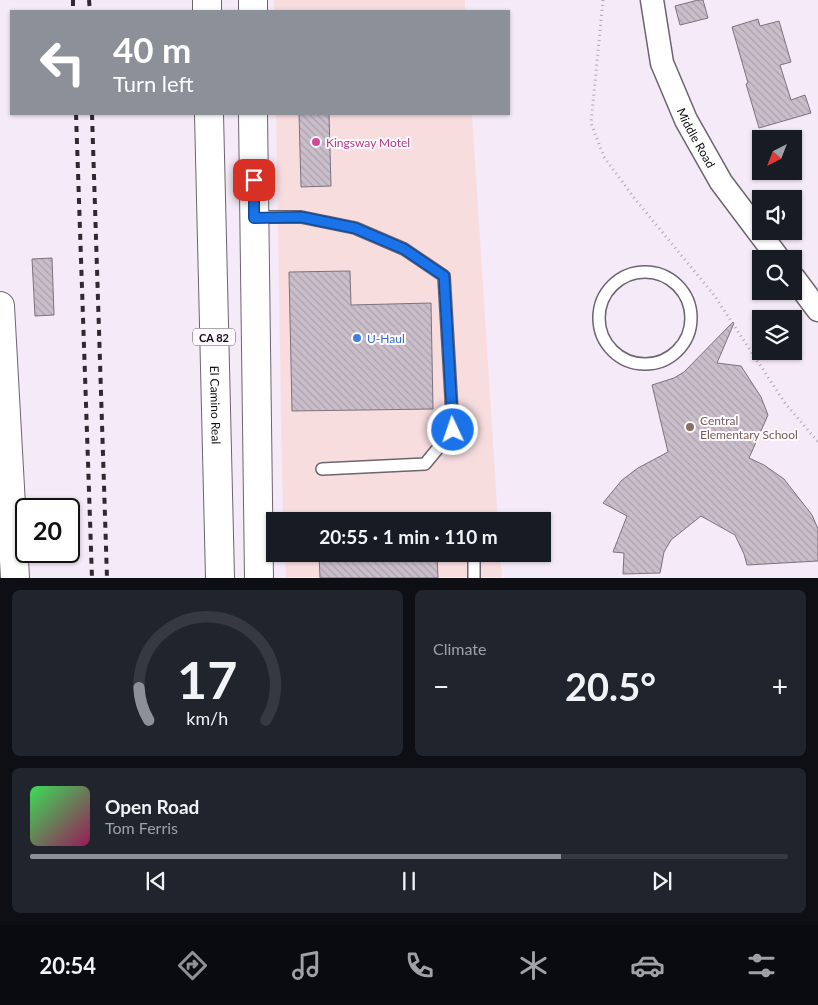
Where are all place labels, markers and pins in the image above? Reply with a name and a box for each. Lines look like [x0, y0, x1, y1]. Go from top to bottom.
place label: Kingsway Motel [326, 135, 410, 150]
marker: Kingsway Motel [310, 136, 322, 148]
pin [233, 159, 275, 201]
place label: U-Haul [367, 331, 405, 346]
marker: U-Haul [351, 332, 363, 344]
place label: Central Elementary School [700, 413, 798, 442]
marker: Central Elementary School [684, 421, 696, 433]

